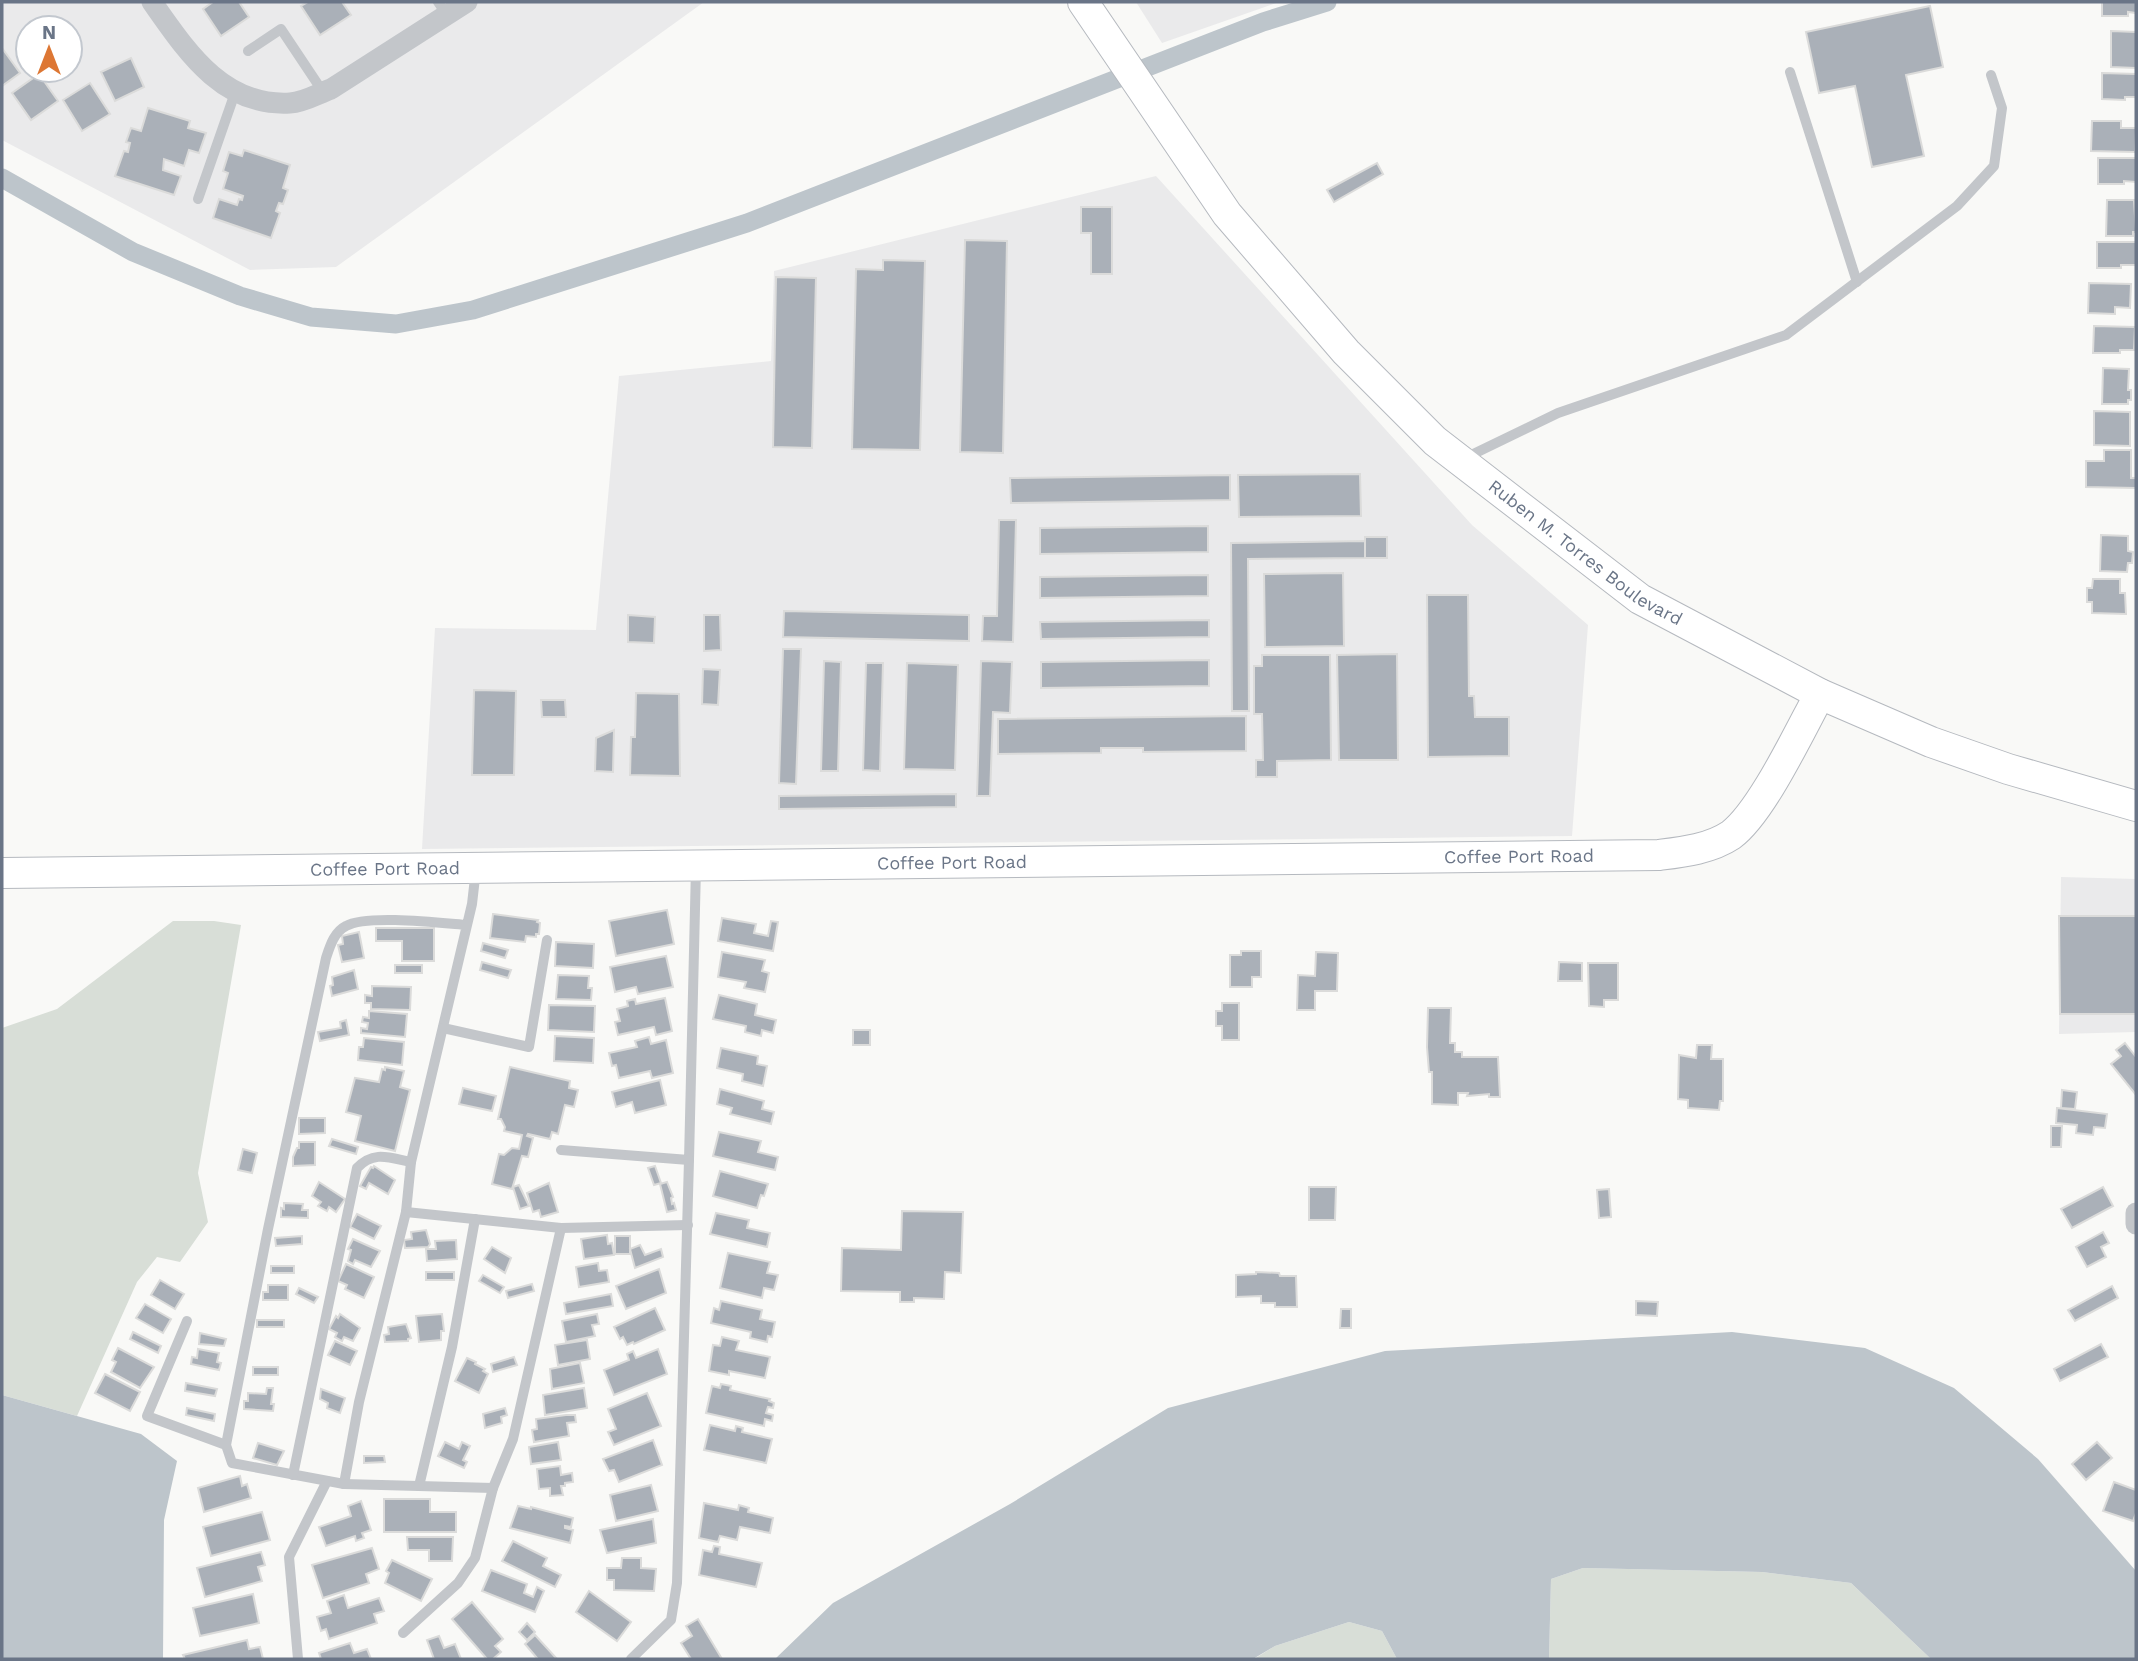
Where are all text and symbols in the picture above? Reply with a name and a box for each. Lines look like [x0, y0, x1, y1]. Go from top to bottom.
north arrow [14, 14, 84, 84]
text: N [42, 21, 56, 44]
street label: Ruben M. Torres Boulevard [1484, 475, 1686, 629]
street label: Coffee Port Road [1444, 845, 1594, 867]
street label: Coffee Port Road [877, 851, 1027, 873]
street label: Coffee Port Road [310, 857, 460, 880]

